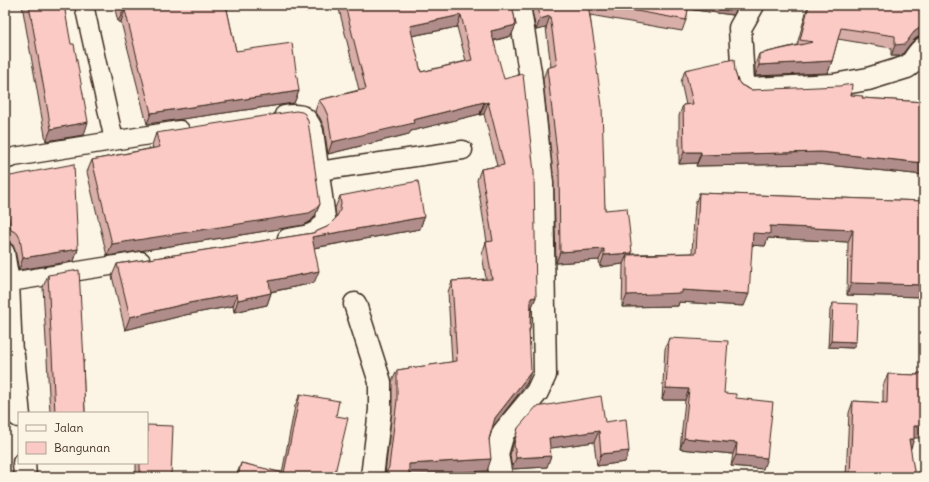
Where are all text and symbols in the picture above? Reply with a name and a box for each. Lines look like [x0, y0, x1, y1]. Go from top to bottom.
legend [18, 412, 148, 464]
text: Jalan [54, 420, 83, 435]
text: Bangunan [54, 440, 110, 455]

